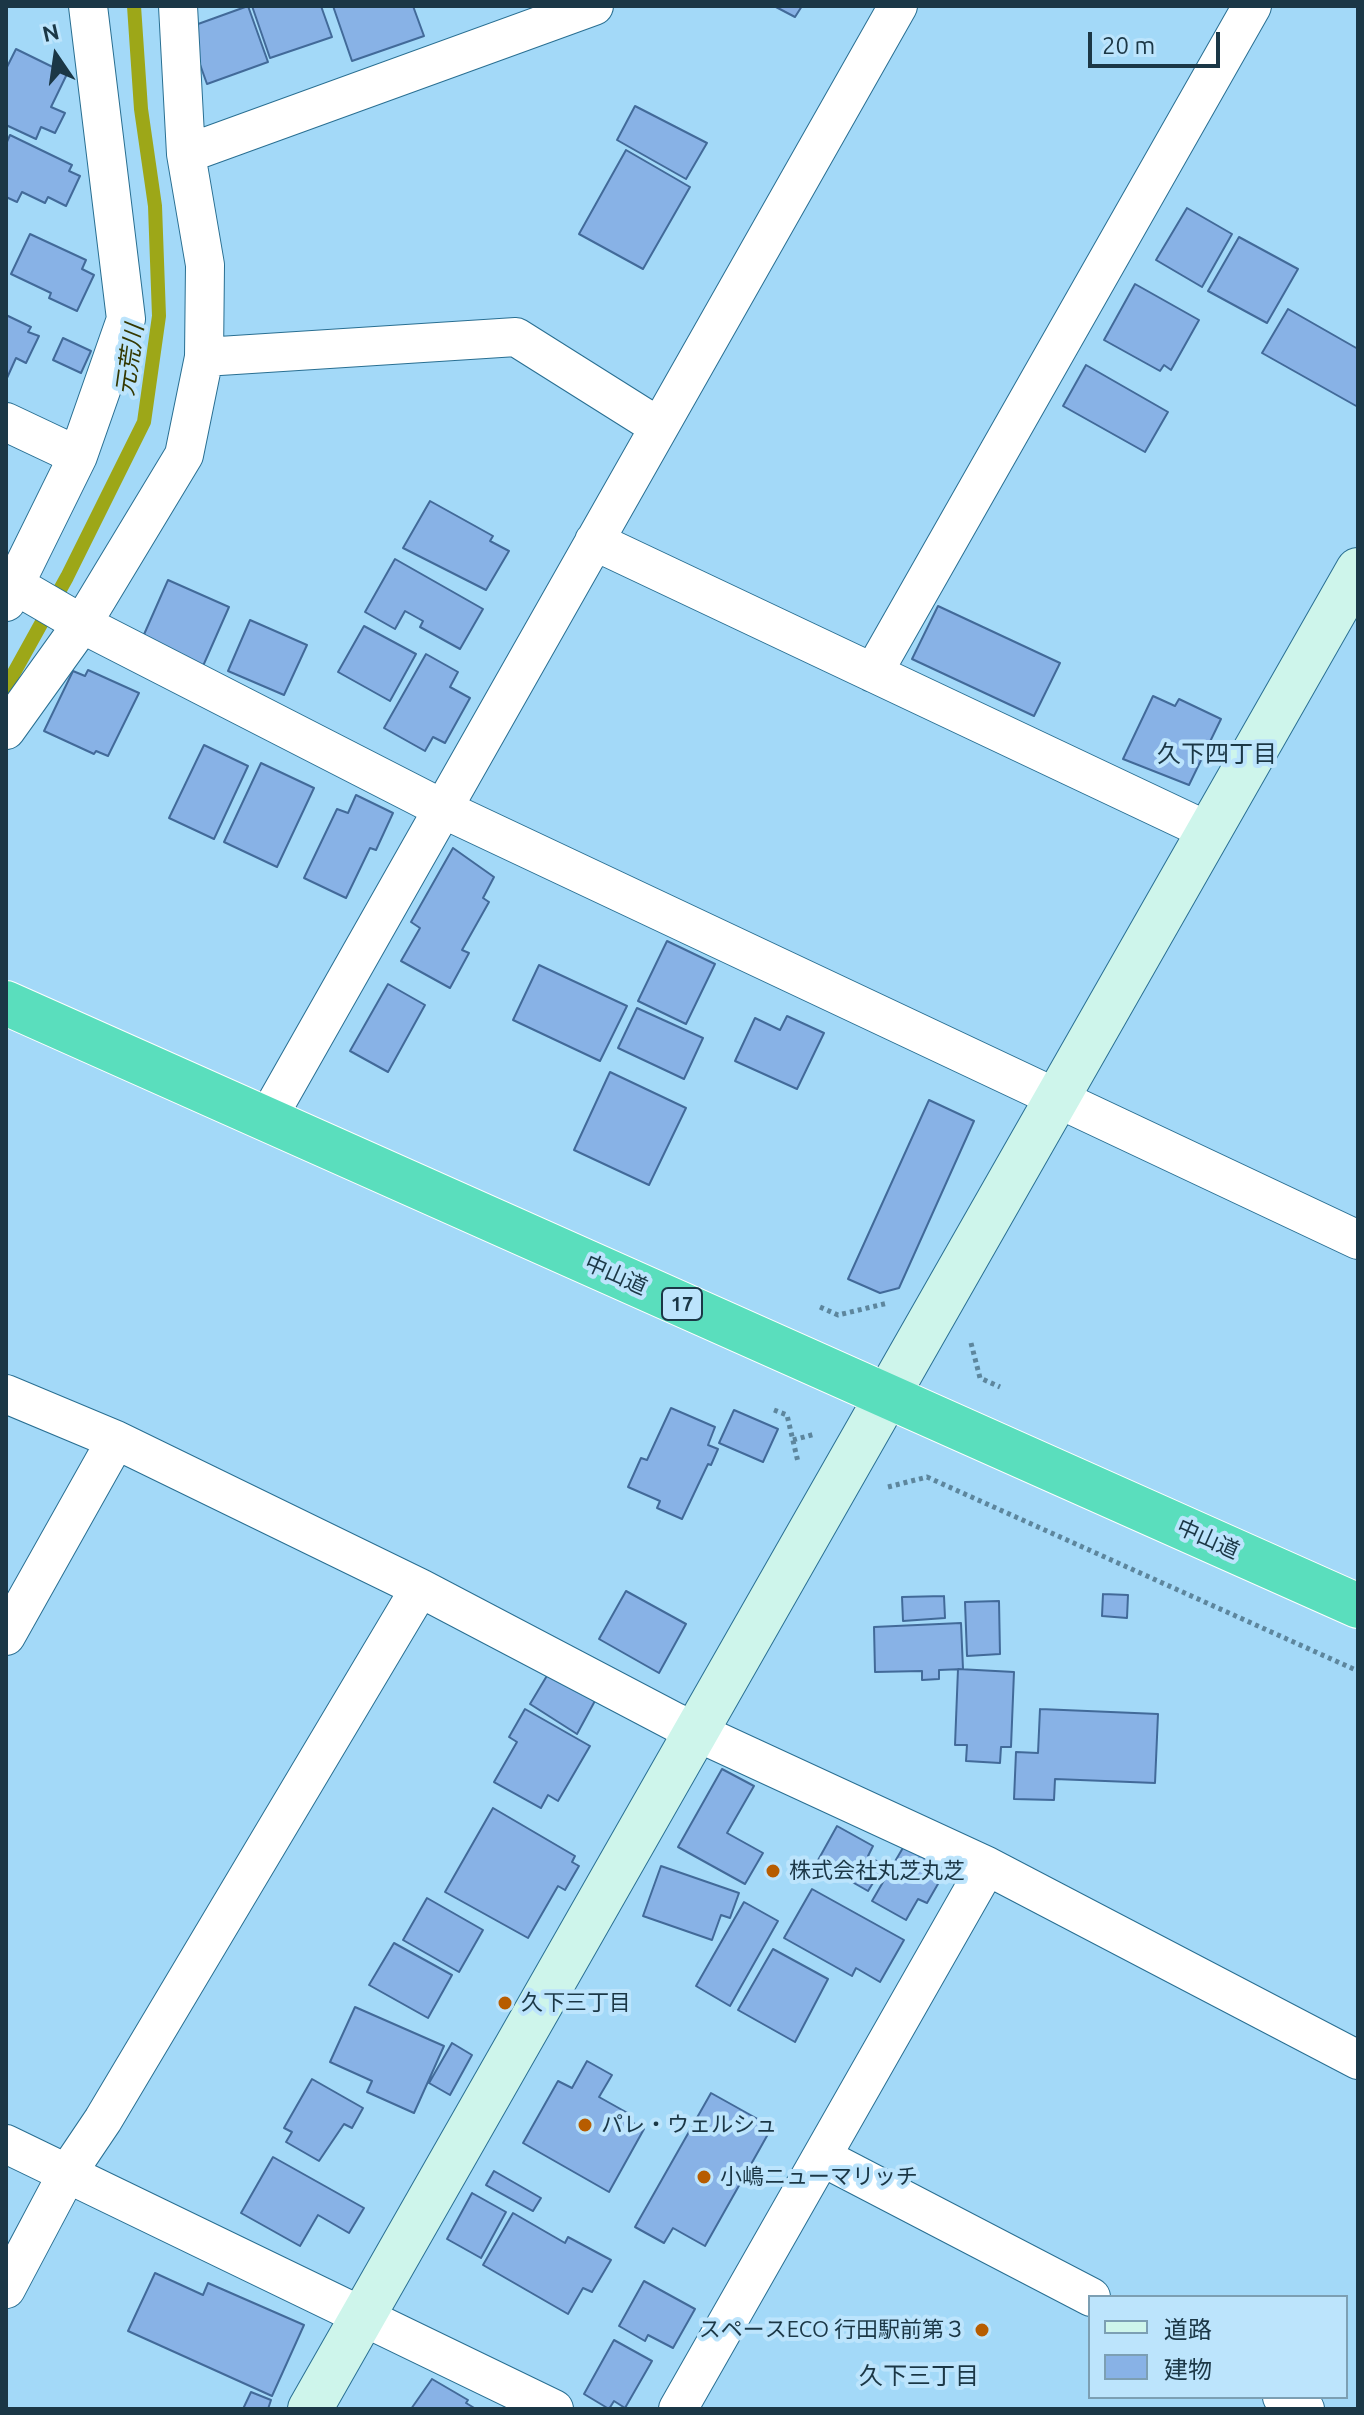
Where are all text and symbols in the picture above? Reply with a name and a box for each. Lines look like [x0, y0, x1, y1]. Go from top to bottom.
north arrow [16, 16, 96, 96]
scale bar [1092, 16, 1224, 66]
text: N [40, 18, 61, 46]
text: 20 m [1102, 32, 1155, 59]
water label: 元荒川 [111, 322, 149, 398]
district label: 久下四丁目 [1157, 740, 1277, 768]
street label: 中山道 [580, 1250, 652, 1300]
road number: 17 [662, 1288, 702, 1320]
street label: 中山道 [1172, 1514, 1244, 1564]
place label: 株式会社丸芝丸芝 [789, 1858, 965, 1884]
marker: 株式会社丸芝丸芝 [764, 1862, 782, 1880]
place label: 久下三丁目 [521, 1990, 631, 2016]
marker: 久下三丁目 [496, 1994, 514, 2012]
place label: パレ・ウェルシュ [601, 2112, 777, 2138]
marker: パレ・ウェルシュ [576, 2116, 594, 2134]
place label: 小嶋ニューマリッチ [720, 2164, 918, 2190]
marker: 小嶋ニューマリッチ [695, 2168, 713, 2186]
legend [1088, 2295, 1348, 2399]
text: 道路 [1164, 2316, 1212, 2343]
place label: スペースECO 行田駅前第３ [699, 2317, 966, 2343]
marker: スペースECO 行田駅前第３ [973, 2321, 991, 2339]
text: 建物 [1164, 2356, 1212, 2383]
district label: 久下三丁目 [859, 2362, 979, 2390]

